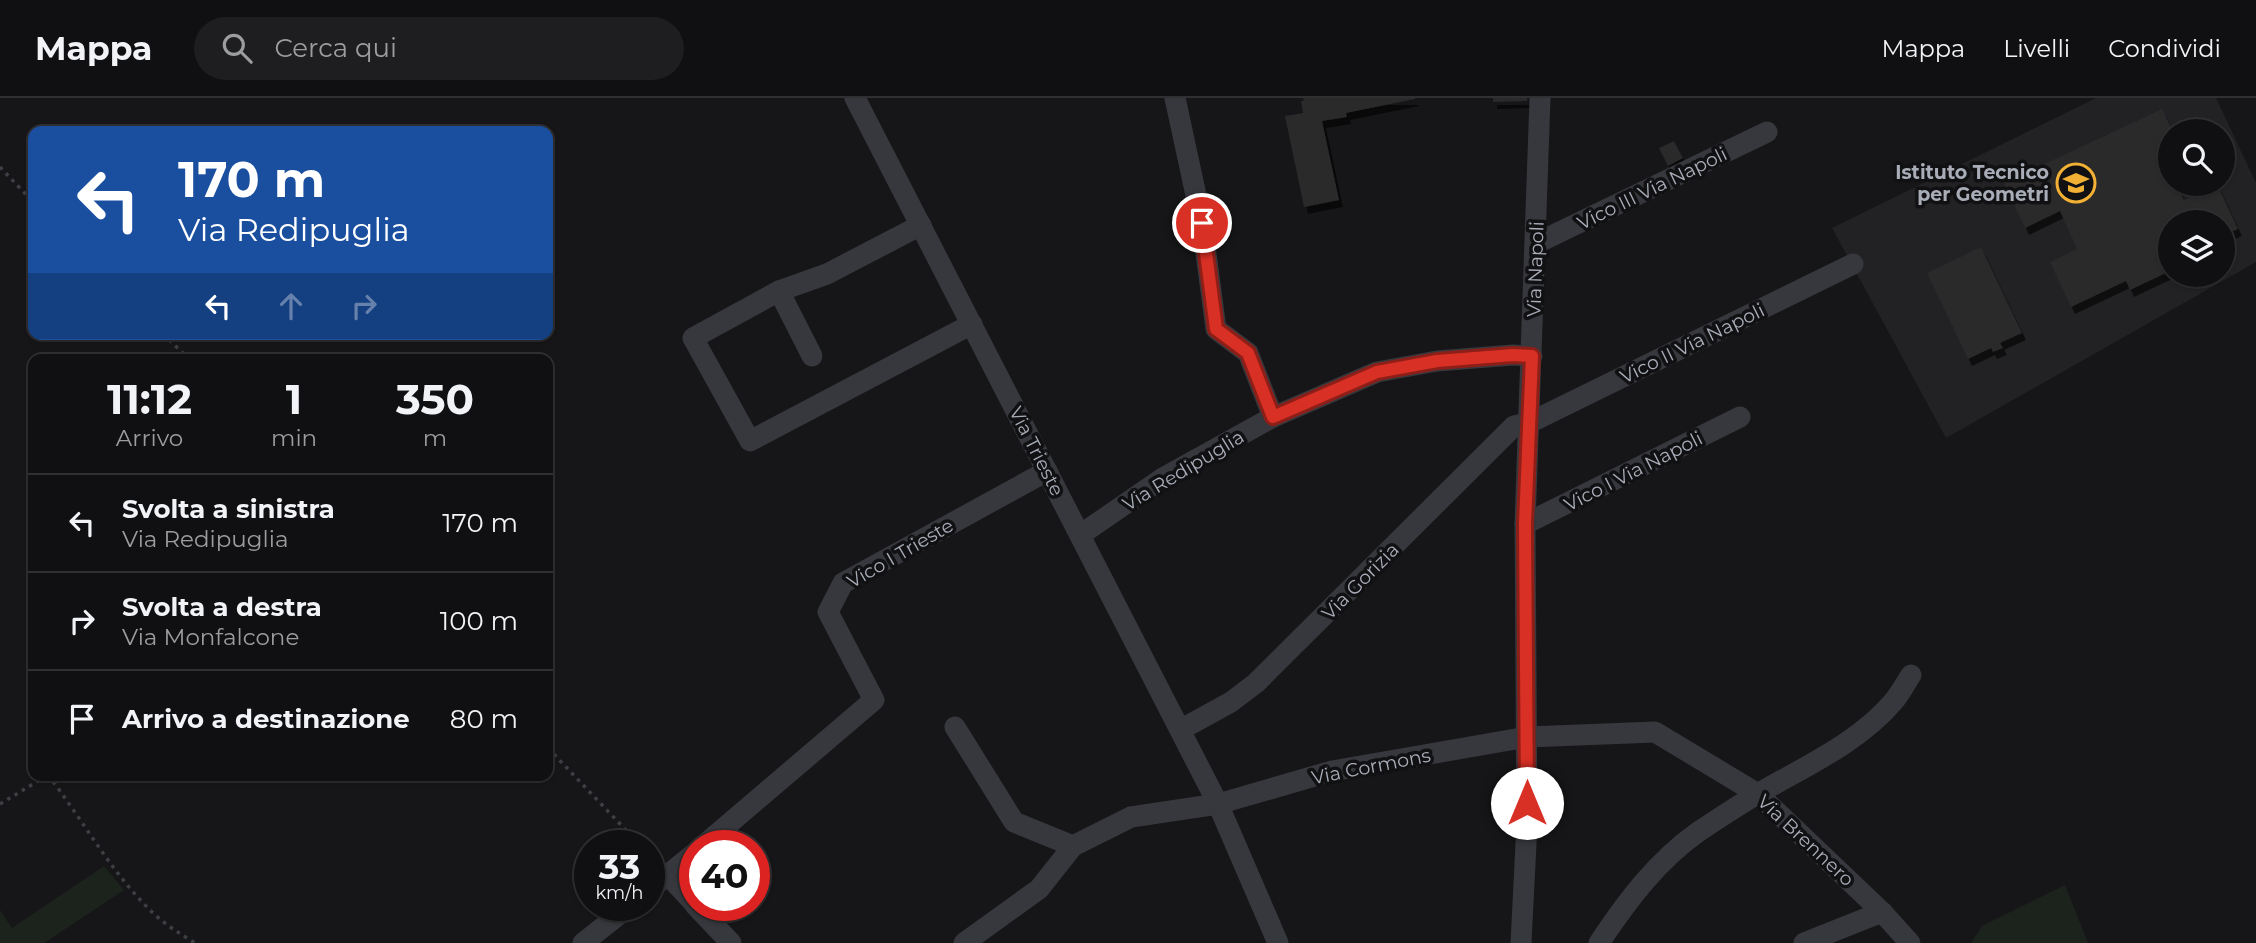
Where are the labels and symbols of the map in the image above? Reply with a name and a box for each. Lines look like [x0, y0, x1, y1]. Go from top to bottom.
street label: Vico III Via Napoli [1574, 142, 1731, 235]
place label: Istituto Tecnico per Geometri [1895, 161, 2049, 206]
school or university icon: Istituto Tecnico per Geometri [2055, 162, 2097, 204]
pin [1172, 193, 1232, 253]
street label: Via Napoli [1522, 221, 1549, 317]
street label: Vico II Via Napoli [1616, 299, 1768, 388]
street label: Via Trieste [1004, 403, 1069, 500]
street label: Via Redipuglia [1118, 425, 1248, 516]
street label: Vico I Via Napoli [1560, 427, 1706, 516]
street label: Vico I Trieste [843, 514, 958, 593]
street label: Via Gorizia [1317, 538, 1404, 625]
street label: Via Cormons [1310, 744, 1433, 789]
position arrow [1490, 766, 1564, 840]
street label: Via Brennero [1753, 790, 1859, 891]
speed limit sign: 40 [679, 830, 770, 921]

